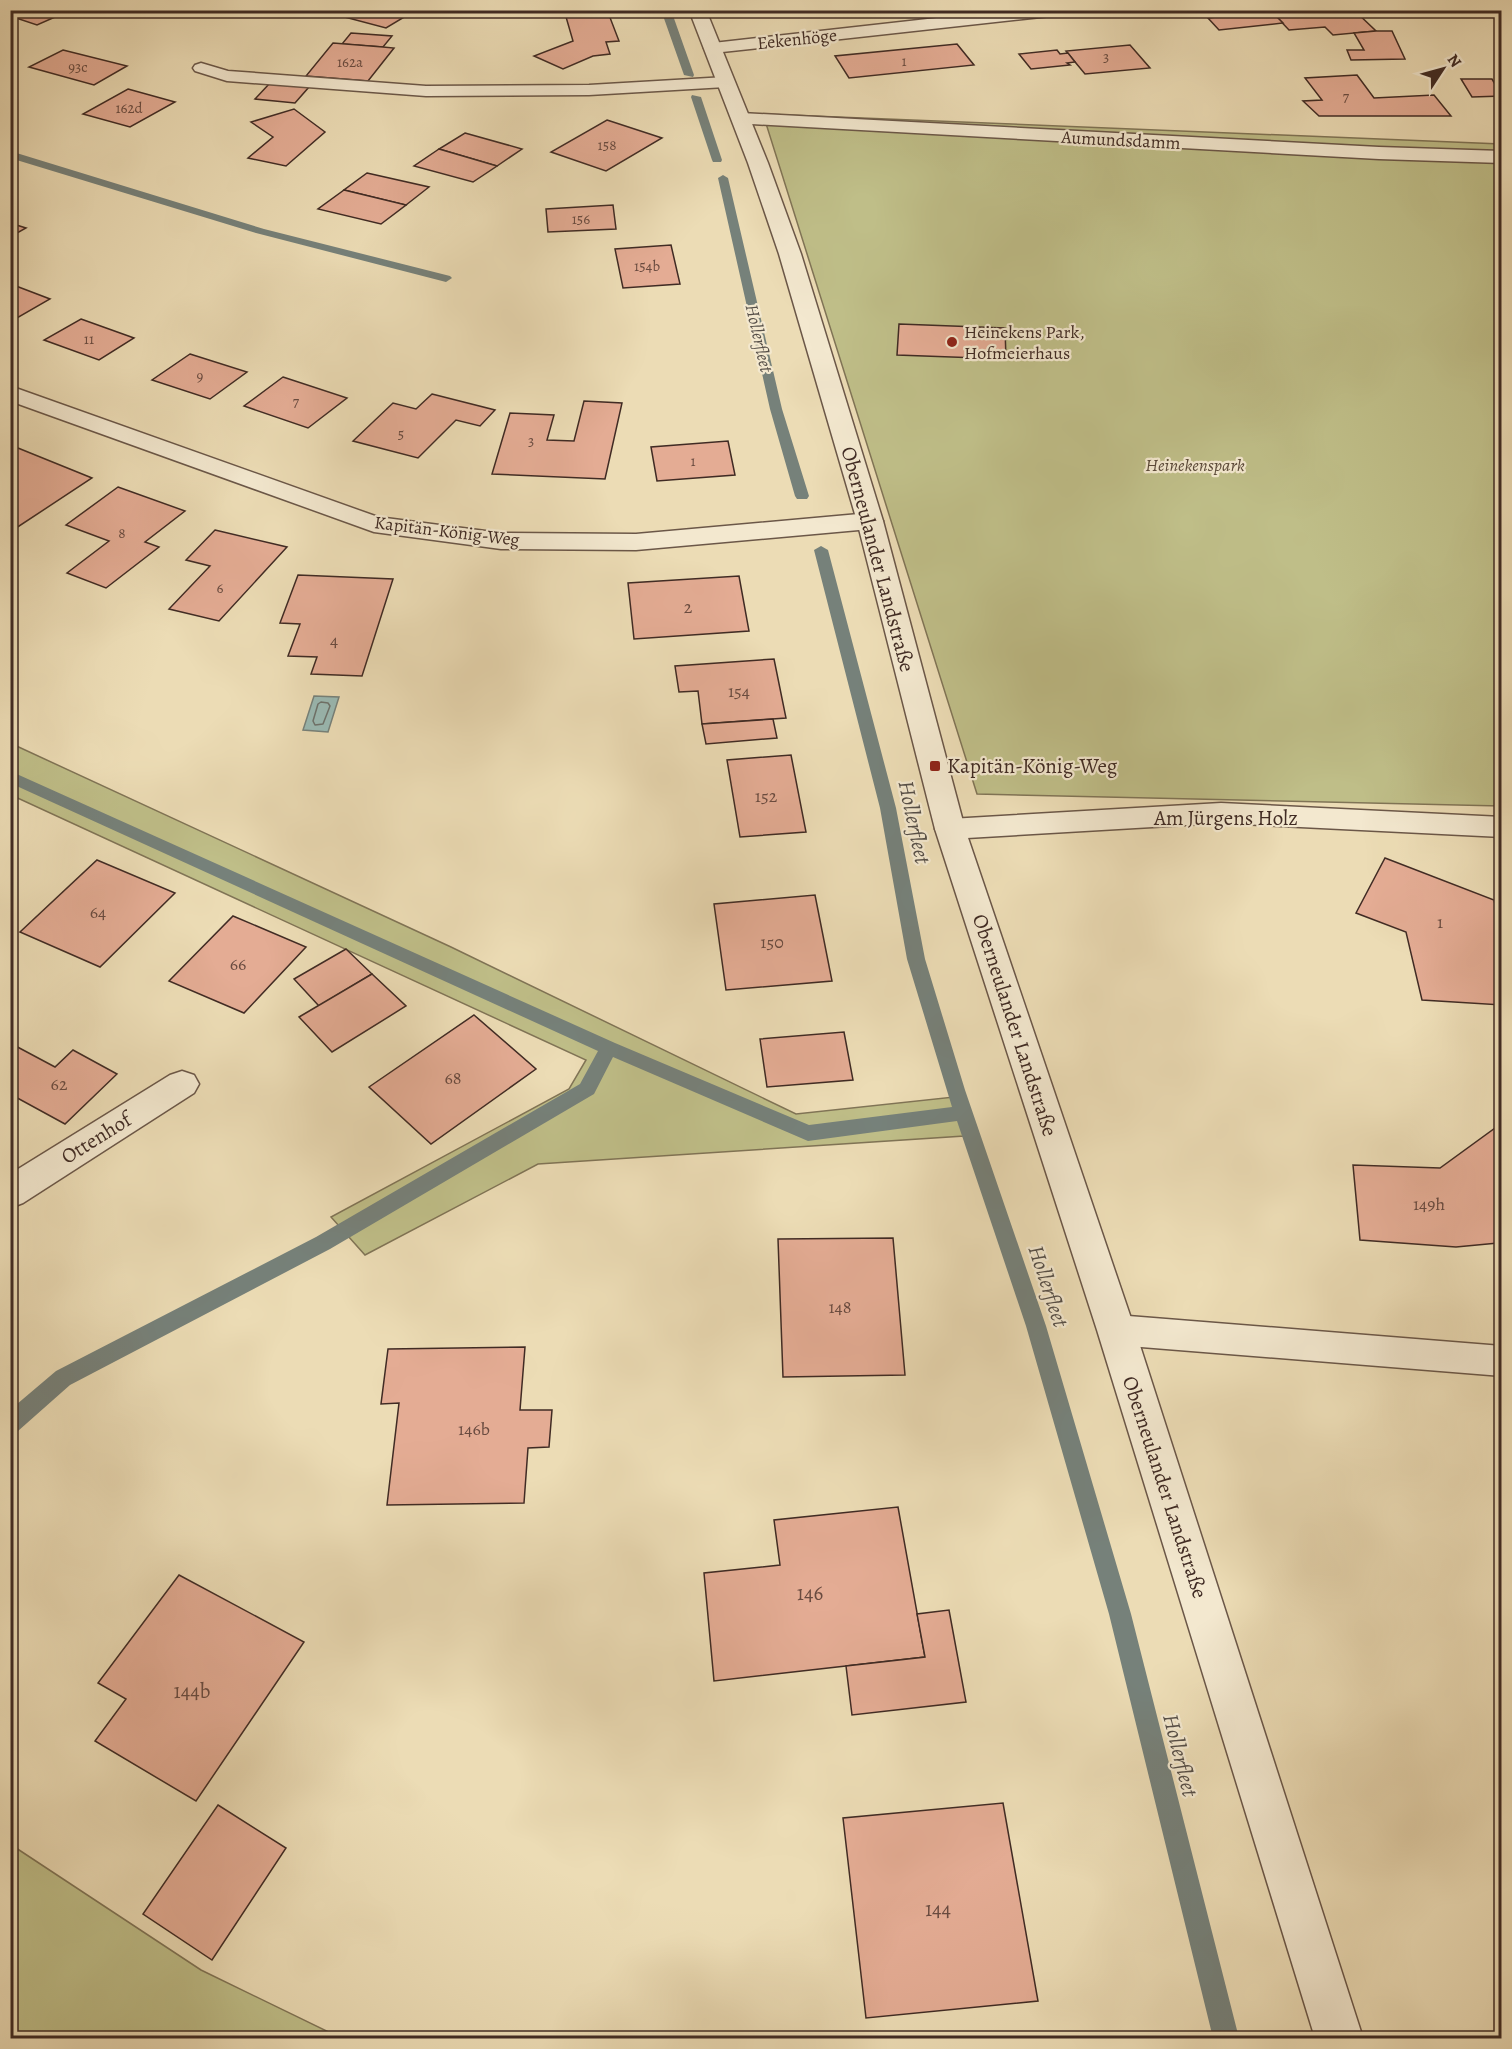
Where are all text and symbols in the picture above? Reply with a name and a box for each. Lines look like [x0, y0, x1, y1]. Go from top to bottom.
street label: Eekenhöge [756, 23, 838, 55]
north arrow [1413, 39, 1473, 99]
house number: 3 [1103, 47, 1109, 67]
text: N [1442, 50, 1467, 72]
house number: 1 [901, 51, 907, 71]
house number: 162a [337, 52, 363, 72]
house number: 93c [68, 57, 88, 77]
house number: 7 [1343, 87, 1350, 107]
house number: 162d [115, 98, 144, 118]
street label: Aumundsdamm [1060, 125, 1181, 155]
house number: 158 [598, 135, 616, 155]
house number: 156 [572, 209, 590, 229]
house number: 154b [634, 256, 660, 276]
water label: Hollerfleet [740, 302, 779, 375]
place label: Heinekens Park, Hofmeierhaus [964, 320, 1085, 365]
house number: 11 [84, 329, 94, 349]
marker: Heinekens Park, Hofmeierhaus [945, 335, 959, 349]
house number: 9 [197, 366, 204, 386]
house number: 7 [293, 392, 300, 412]
house number: 5 [398, 424, 404, 444]
house number: 3 [528, 431, 534, 451]
street label: Oberneulander Landstraße [834, 443, 922, 675]
house number: 1 [690, 451, 696, 471]
park label: Heinekenspark [1145, 453, 1245, 477]
street label: Kapitän-König-Weg [373, 510, 521, 552]
house number: 8 [118, 523, 126, 543]
house number: 6 [217, 578, 224, 598]
house number: 2 [684, 595, 693, 619]
house number: 4 [330, 628, 338, 652]
house number: 154 [728, 679, 750, 703]
place label: Kapitän-König-Weg [947, 752, 1118, 780]
marker: Kapitän-König-Weg [928, 759, 942, 773]
water label: Hollerfleet [891, 778, 938, 867]
house number: 152 [755, 784, 778, 808]
street label: Am Jürgens Holz [1153, 804, 1298, 832]
house number: 64 [90, 900, 106, 924]
street label: Oberneulander Landstraße [966, 910, 1064, 1140]
house number: 1 [1437, 910, 1443, 934]
house number: 150 [760, 930, 784, 954]
house number: 66 [230, 952, 246, 976]
house number: 68 [444, 1066, 462, 1090]
house number: 62 [51, 1072, 68, 1096]
street label: Ottenhof [56, 1104, 139, 1171]
house number: 149h [1413, 1192, 1445, 1216]
water label: Hollerfleet [1021, 1241, 1075, 1331]
house number: 148 [828, 1295, 852, 1319]
street label: Oberneulander Landstraße [1116, 1372, 1214, 1602]
house number: 146b [458, 1417, 490, 1441]
house number: 146 [797, 1579, 823, 1607]
house number: 144b [174, 1677, 210, 1705]
water label: Hollerfleet [1155, 1711, 1205, 1800]
house number: 144 [925, 1895, 951, 1923]

